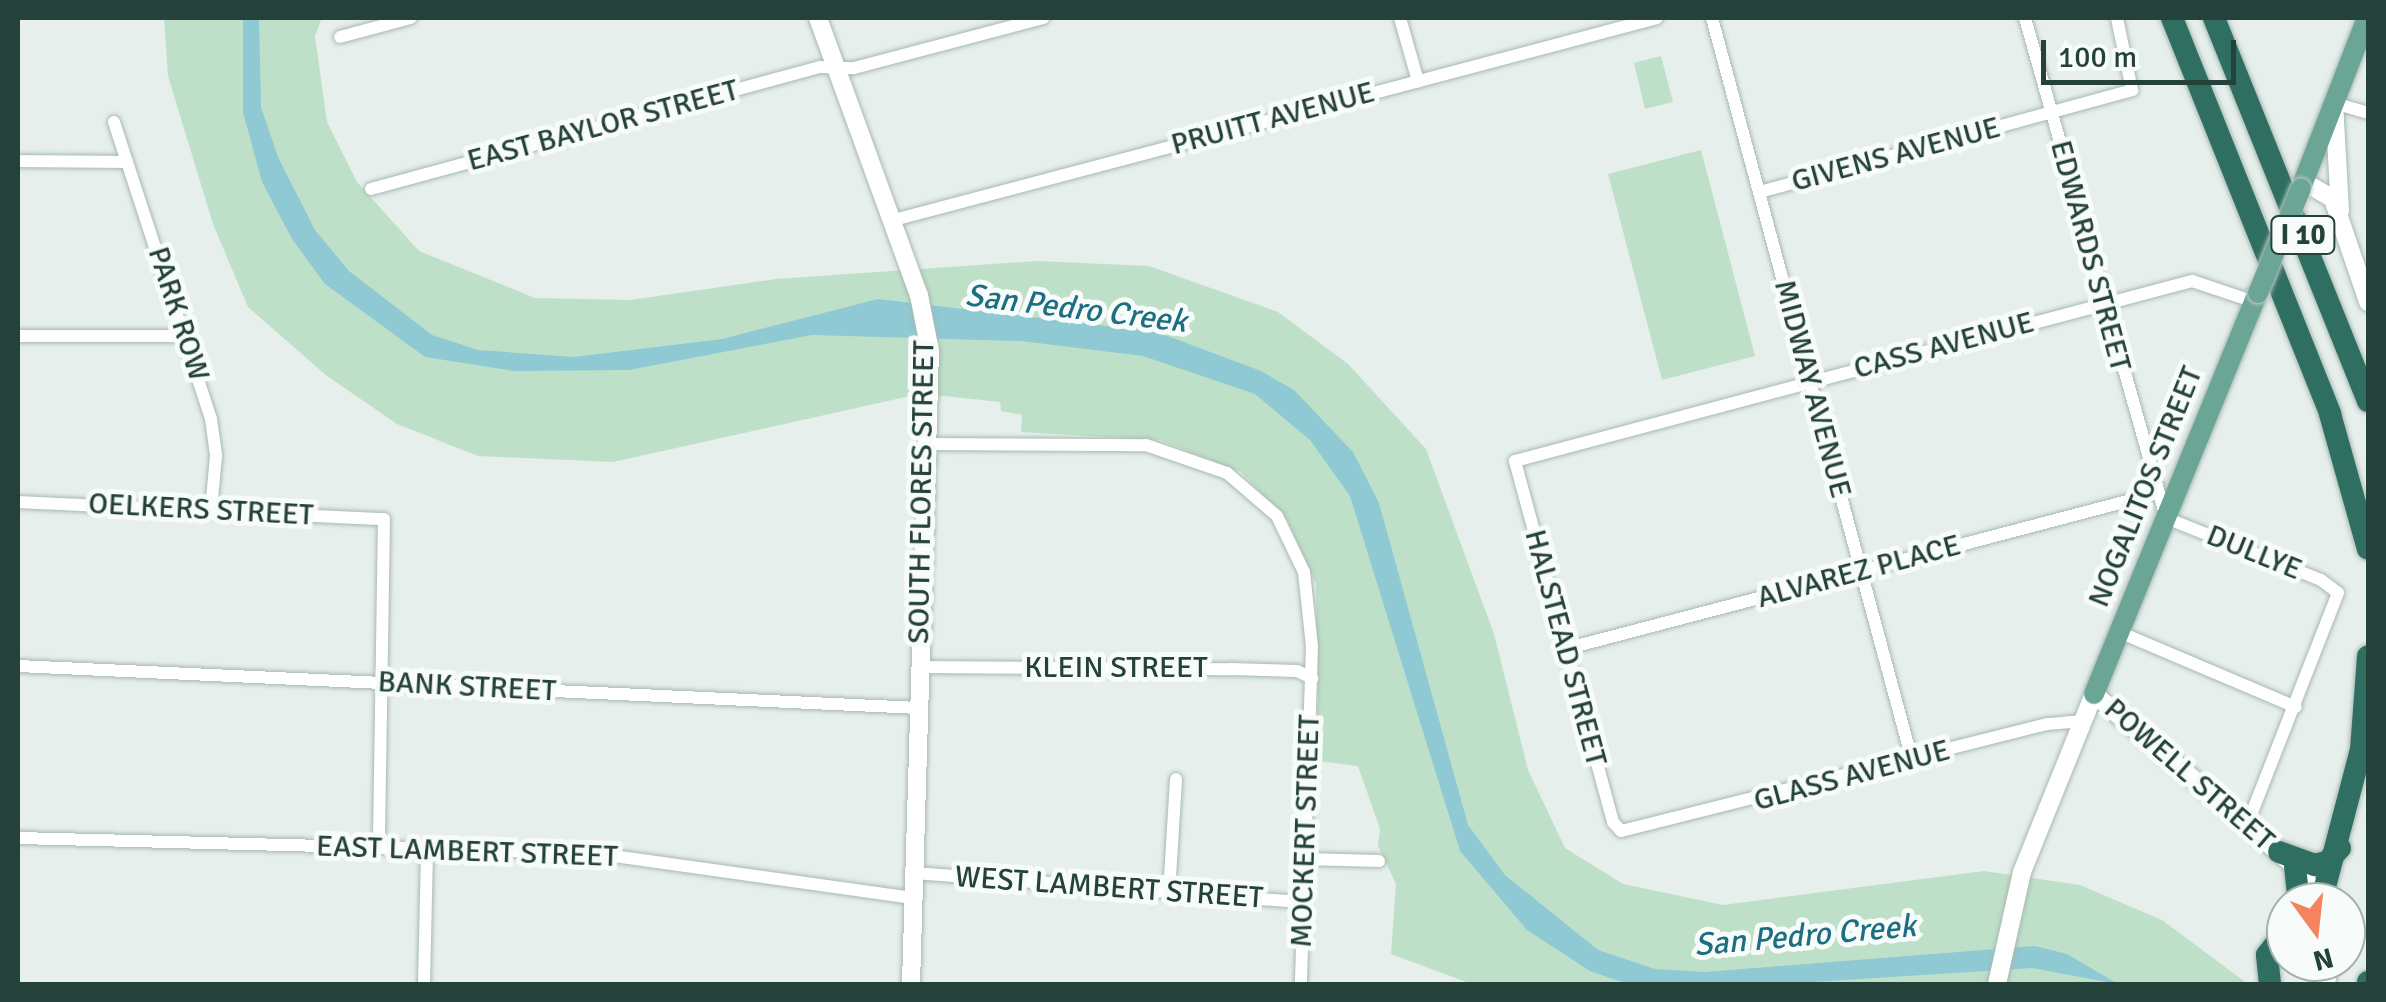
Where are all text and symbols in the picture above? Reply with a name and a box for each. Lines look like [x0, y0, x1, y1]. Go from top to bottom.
scale bar [2046, 20, 2241, 82]
text: 100 m [2058, 39, 2137, 76]
street label: EAST BAYLOR STREET [464, 72, 742, 180]
street label: PRUITT AVENUE [1167, 75, 1379, 163]
street label: GIVENS AVENUE [1788, 110, 2004, 200]
street label: EDWARDS STREET [2042, 137, 2138, 375]
road number: I 10 [2268, 212, 2338, 258]
street label: PARK ROW [139, 242, 217, 386]
water label: San Pedro Creek [963, 276, 1189, 342]
street label: MIDWAY AVENUE [1766, 276, 1858, 502]
street label: CASS AVENUE [1850, 305, 2038, 387]
street label: SOUTH FLORES STREET [901, 340, 943, 644]
street label: NOGALITOS STREET [2081, 361, 2211, 613]
street label: OELKERS STREET [87, 486, 315, 534]
street label: DULLYE [2201, 518, 2307, 588]
street label: HALSTEAD STREET [1516, 526, 1614, 770]
street label: ALVAREZ PLACE [1753, 528, 1965, 616]
street label: KLEIN STREET [1024, 650, 1208, 686]
street label: BANK STREET [377, 664, 557, 710]
street label: POWELL STREET [2097, 691, 2281, 859]
street label: MOCKERT STREET [1284, 714, 1328, 948]
street label: GLASS AVENUE [1750, 733, 1954, 819]
street label: EAST LAMBERT STREET [315, 829, 619, 875]
street label: WEST LAMBERT STREET [954, 859, 1264, 917]
north arrow [2266, 882, 2366, 982]
water label: San Pedro Creek [1693, 907, 1917, 965]
text: N [2309, 940, 2337, 978]

